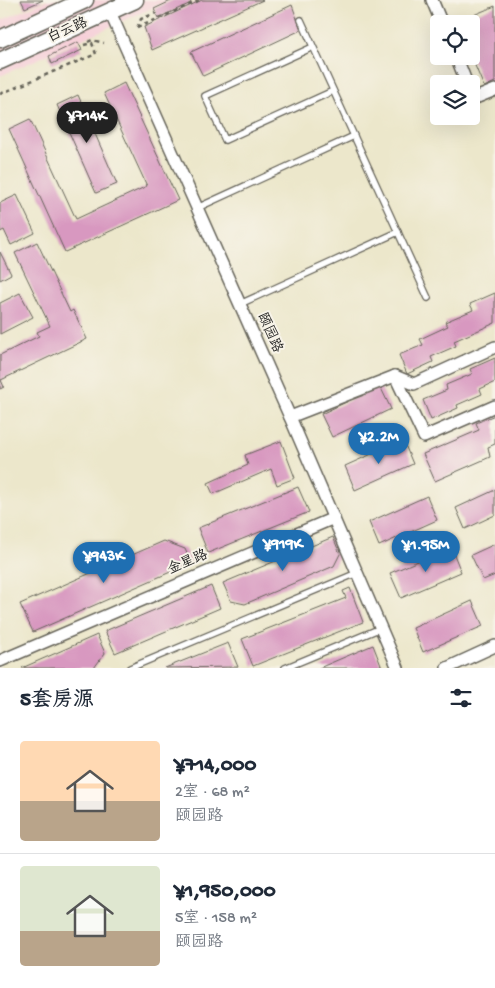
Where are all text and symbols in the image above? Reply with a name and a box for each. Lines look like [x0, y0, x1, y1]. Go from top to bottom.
street label: 白云路 [45, 14, 91, 47]
map controls [430, 15, 480, 125]
button: locate [430, 15, 480, 65]
button: layers [430, 75, 480, 125]
pin: ¥714K [52, 102, 122, 144]
text: ¥714K [68, 108, 106, 127]
street label: 颐园路 [253, 310, 286, 356]
pin: ¥2.2M [344, 422, 414, 465]
text: ¥2.2M [359, 429, 399, 448]
pin: ¥919K [248, 530, 318, 572]
pin: ¥1.95M [385, 530, 467, 573]
text: ¥919K [264, 536, 302, 555]
text: ¥1.95M [403, 537, 449, 556]
pin: ¥943K [69, 542, 139, 584]
street label: 金星路 [165, 546, 211, 579]
text: ¥943K [84, 548, 124, 567]
icon: filters [447, 684, 475, 712]
text: 5套房源 [20, 689, 94, 714]
text: ¥714,000 [175, 754, 256, 779]
icon: home [60, 761, 120, 821]
text: 2室 · 68 m² [175, 784, 250, 803]
text: 颐园路 [175, 808, 223, 827]
text: ¥1,950,000 [175, 880, 276, 905]
icon: home [60, 886, 120, 946]
text: 5室 · 158 m² [175, 910, 257, 929]
text: 颐园路 [175, 934, 223, 953]

